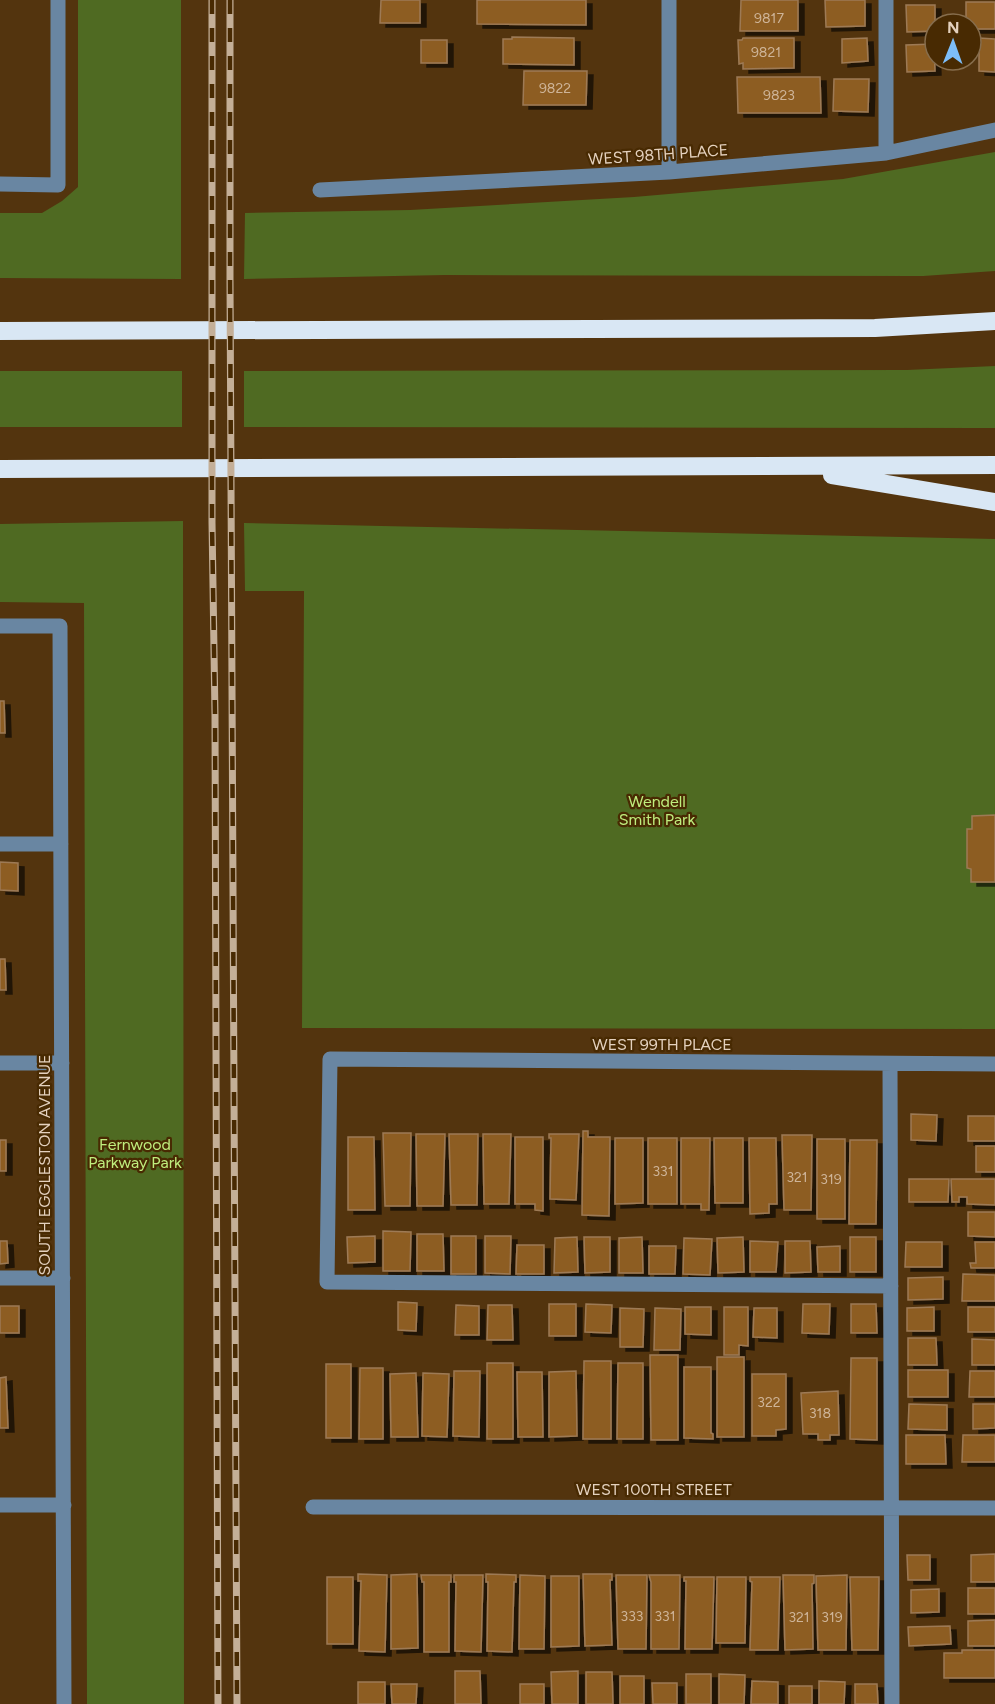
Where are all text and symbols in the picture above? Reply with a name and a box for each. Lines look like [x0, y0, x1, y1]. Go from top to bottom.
house number: 9817 [754, 10, 784, 27]
north arrow [923, 12, 983, 72]
text: N [947, 18, 960, 37]
house number: 9821 [751, 44, 781, 61]
house number: 9822 [539, 80, 571, 97]
house number: 9823 [763, 87, 795, 104]
street label: WEST 98TH PLACE [587, 140, 729, 169]
park label: Wendell Smith Park [619, 792, 695, 829]
street label: WEST 99TH PLACE [592, 1035, 732, 1054]
street label: SOUTH EGGLESTON AVENUE [35, 1054, 54, 1276]
park label: Fernwood Parkway Park [88, 1135, 182, 1172]
house number: 331 [652, 1163, 674, 1180]
house number: 321 [786, 1169, 808, 1186]
house number: 319 [820, 1171, 842, 1188]
house number: 322 [757, 1394, 781, 1411]
house number: 318 [809, 1405, 831, 1422]
street label: WEST 100TH STREET [576, 1480, 732, 1499]
house number: 333 [621, 1608, 643, 1625]
house number: 331 [654, 1608, 676, 1625]
house number: 321 [788, 1609, 810, 1626]
house number: 319 [821, 1609, 843, 1626]

